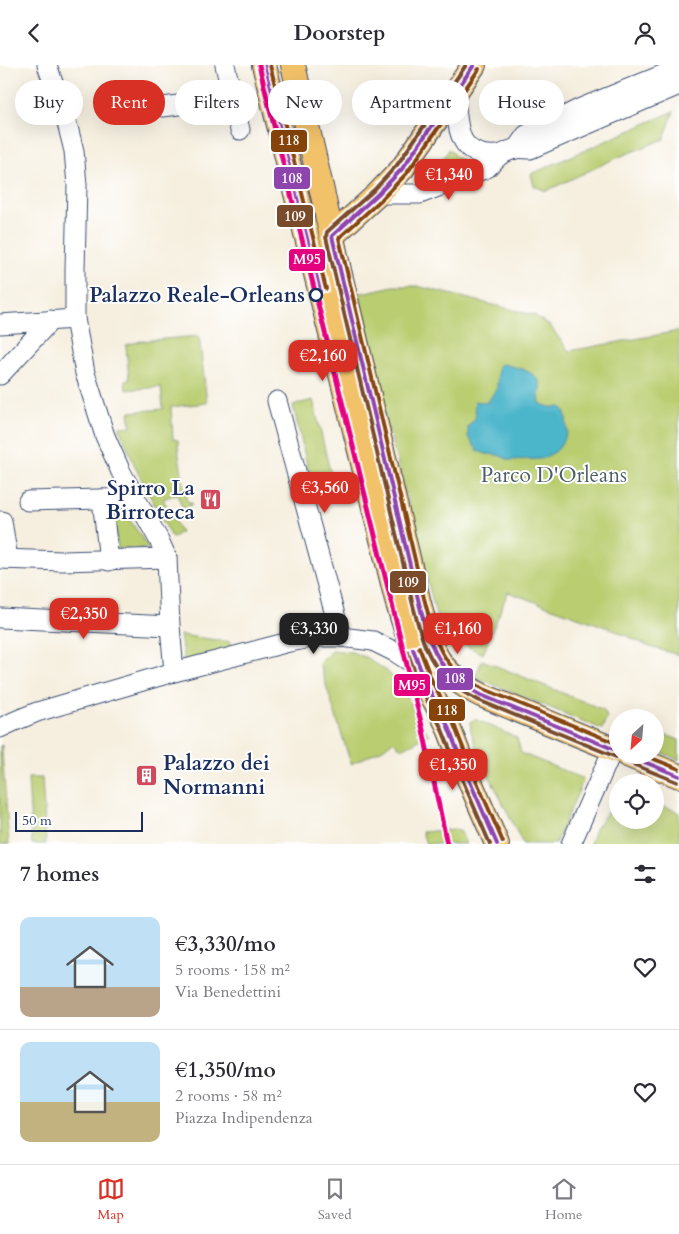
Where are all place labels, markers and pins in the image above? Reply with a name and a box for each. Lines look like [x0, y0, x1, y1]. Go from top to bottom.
pin: €1,340 [408, 159, 490, 201]
place label: Palazzo Reale-Orleans [89, 281, 305, 310]
marker: Palazzo Reale-Orleans [309, 288, 323, 302]
pin: €2,160 [282, 339, 364, 382]
pin: €3,560 [284, 471, 366, 514]
place label: Spirro La Birroteca [106, 474, 196, 527]
restaurant icon: Spirro La Birroteca [199, 488, 223, 512]
pin: €2,350 [43, 597, 125, 640]
pin: €3,330 [273, 613, 355, 655]
pin: €1,160 [417, 613, 499, 655]
place label: Palazzo dei Normanni [163, 749, 270, 802]
pin: €1,350 [412, 749, 494, 791]
building icon: Palazzo dei Normanni [135, 763, 159, 787]

